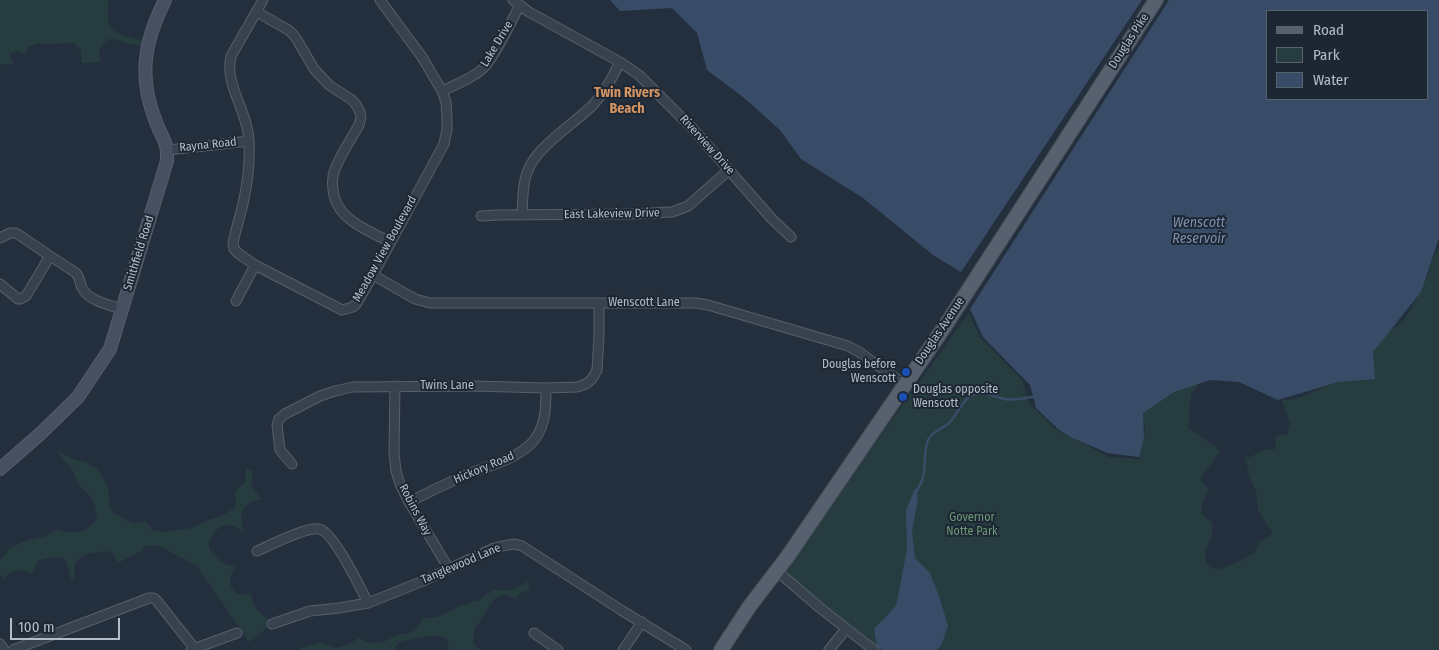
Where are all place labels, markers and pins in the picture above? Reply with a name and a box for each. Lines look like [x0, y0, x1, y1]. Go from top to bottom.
place label: Douglas before Wenscott [822, 358, 896, 386]
marker: Douglas before Wenscott [900, 366, 912, 378]
place label: Douglas opposite Wenscott [913, 383, 998, 411]
marker: Douglas opposite Wenscott [897, 391, 909, 403]

